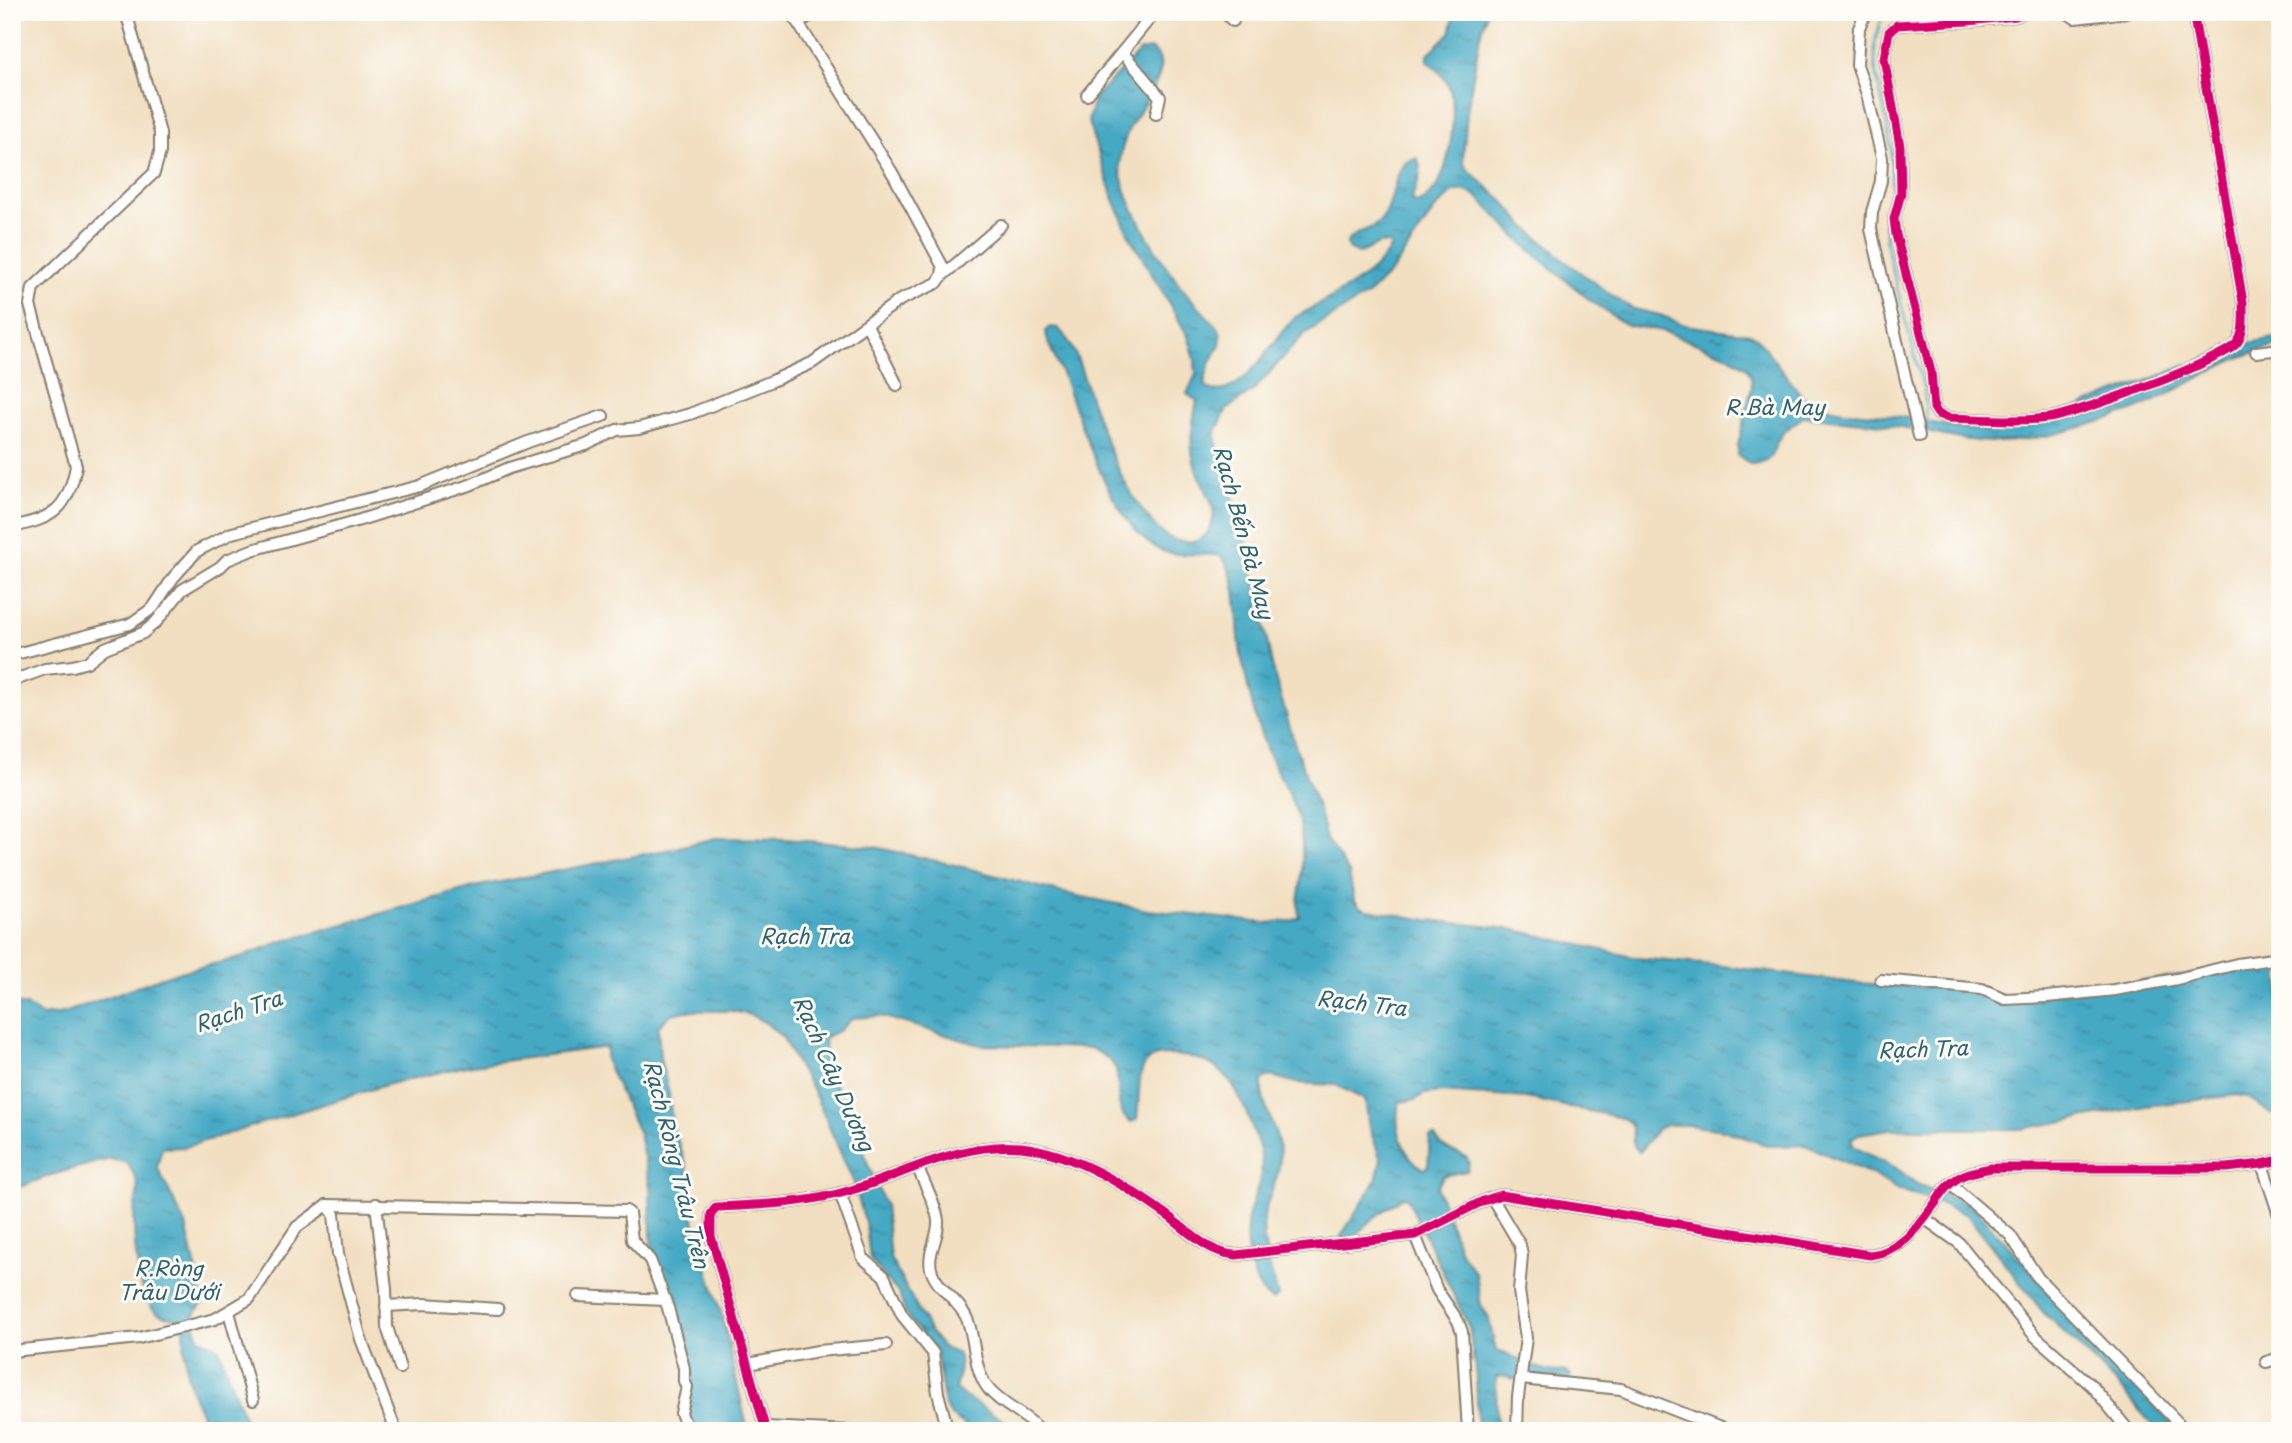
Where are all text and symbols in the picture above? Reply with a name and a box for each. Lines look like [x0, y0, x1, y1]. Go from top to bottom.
water label: R.Bà May [1725, 390, 1827, 422]
water label: Rạch Bến Bà May [1206, 442, 1284, 624]
water label: Rạch Tra [760, 919, 851, 951]
water label: Rạch Tra [190, 981, 287, 1039]
water label: Rạch Tra [1315, 981, 1410, 1024]
water label: Rạch Cây Dương [786, 990, 884, 1158]
water label: Rạch Tra [1877, 1030, 1970, 1066]
water label: Rạch Ròng Trâu Trên [637, 1057, 720, 1273]
water label: R.Ròng Trâu Dưới [118, 1251, 223, 1307]

